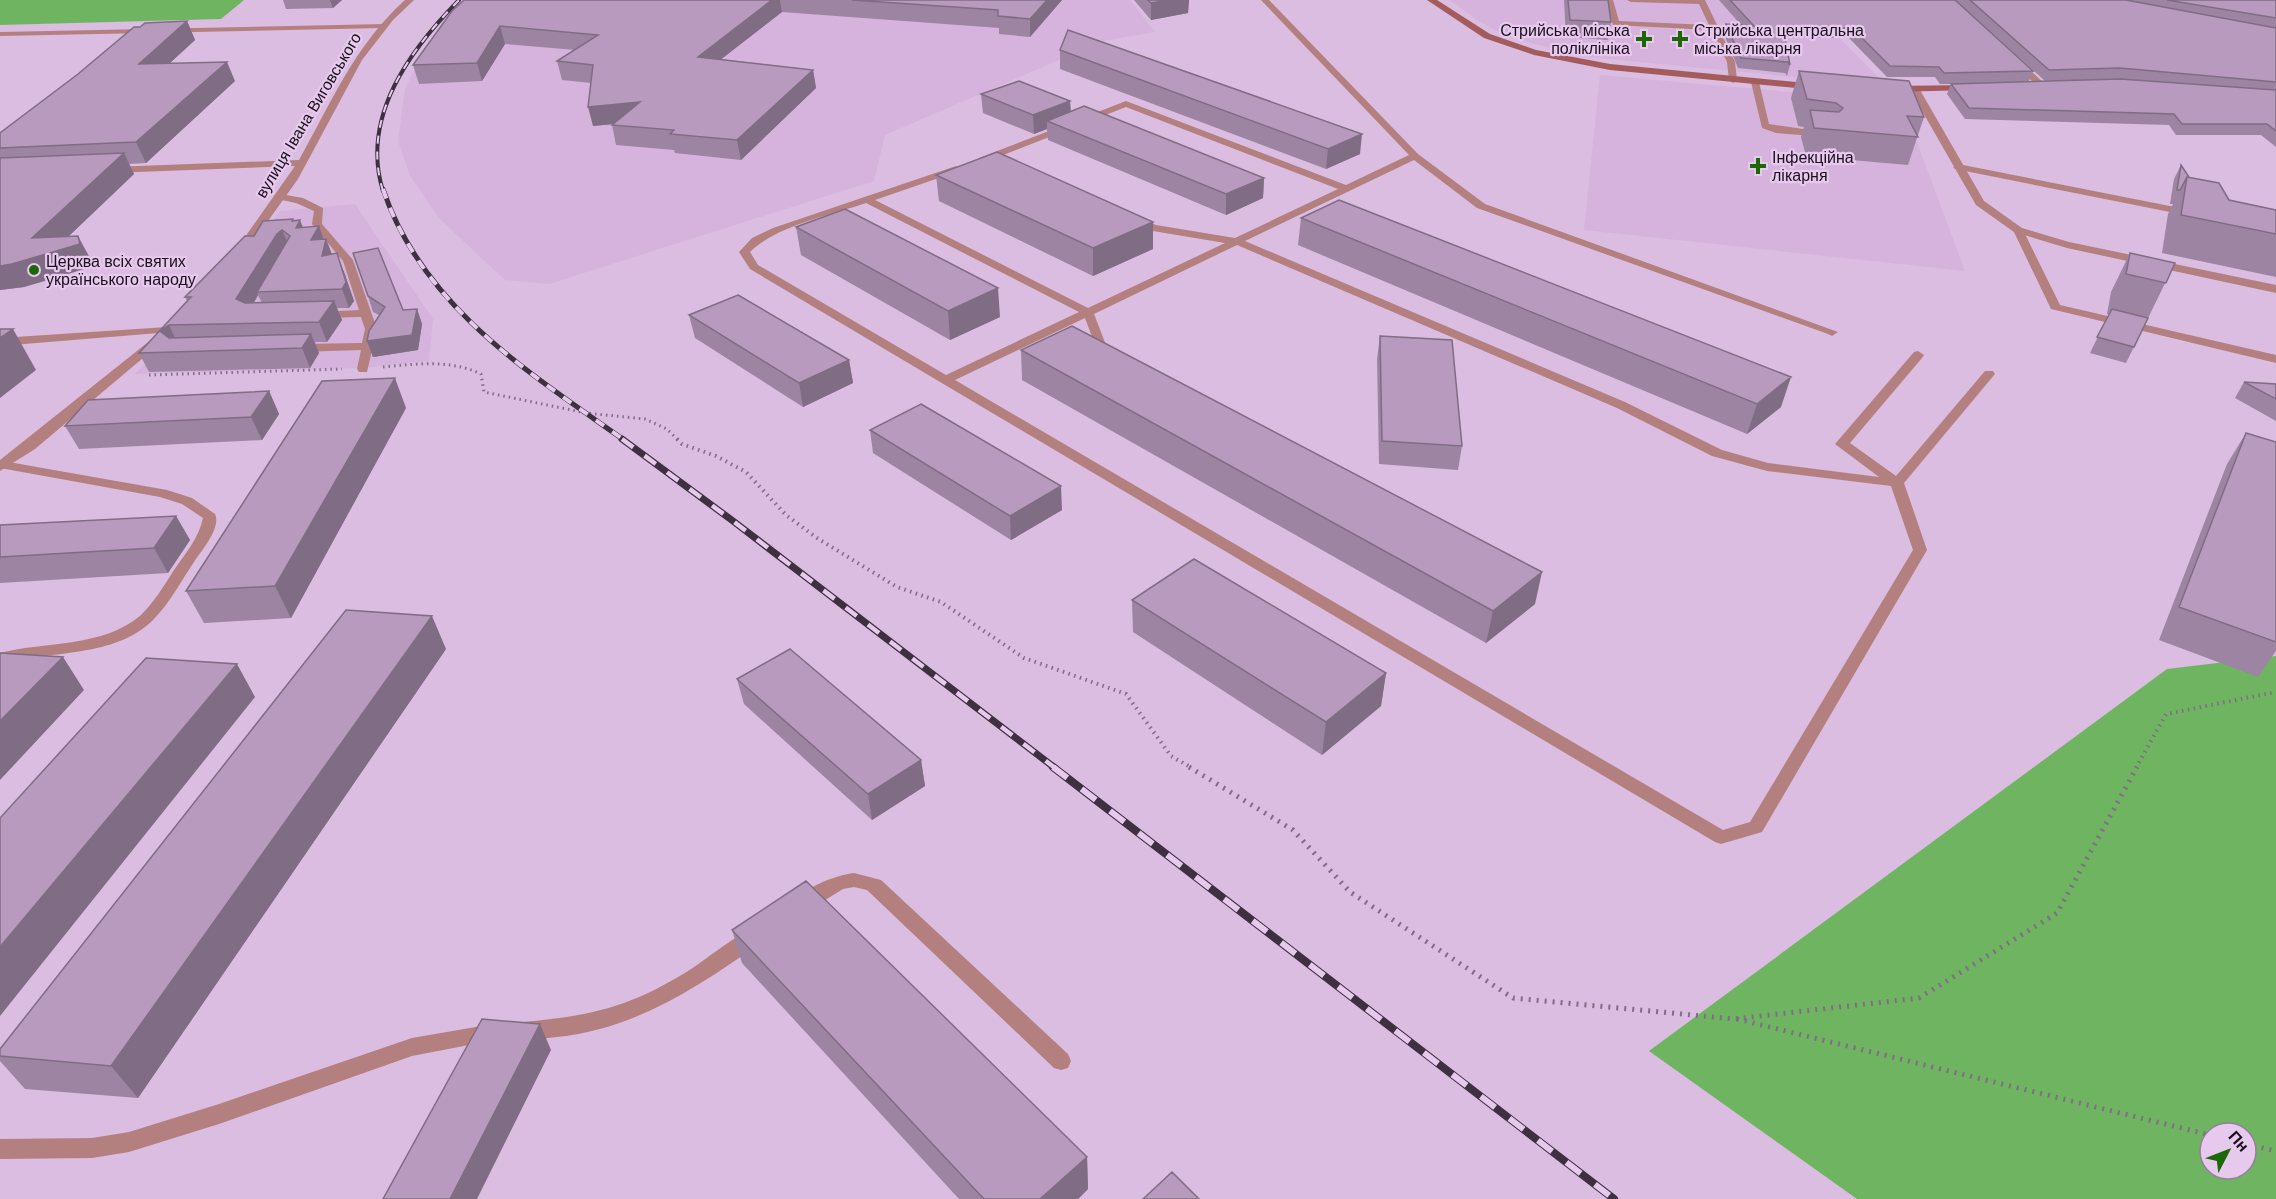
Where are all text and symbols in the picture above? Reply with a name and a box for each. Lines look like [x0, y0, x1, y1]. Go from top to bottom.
place label: Стрийська міська поліклініка [1500, 22, 1630, 57]
place label: Стрийська центральна міська лікарня [1694, 22, 1864, 57]
street label: вулиця Івана Виговського [252, 30, 365, 201]
marker: Стрийська міська поліклініка [1635, 30, 1653, 48]
marker: Стрийська центральна міська лікарня [1671, 30, 1689, 48]
place label: Інфекційна лікарня [1772, 149, 1854, 184]
marker: Інфекційна лікарня [1749, 157, 1767, 175]
place label: Церква всіх святих українського народу [46, 253, 196, 288]
marker: Церква всіх святих українського народу [27, 263, 41, 277]
north arrow [2198, 1121, 2258, 1181]
text: Пн [2225, 1128, 2252, 1155]

